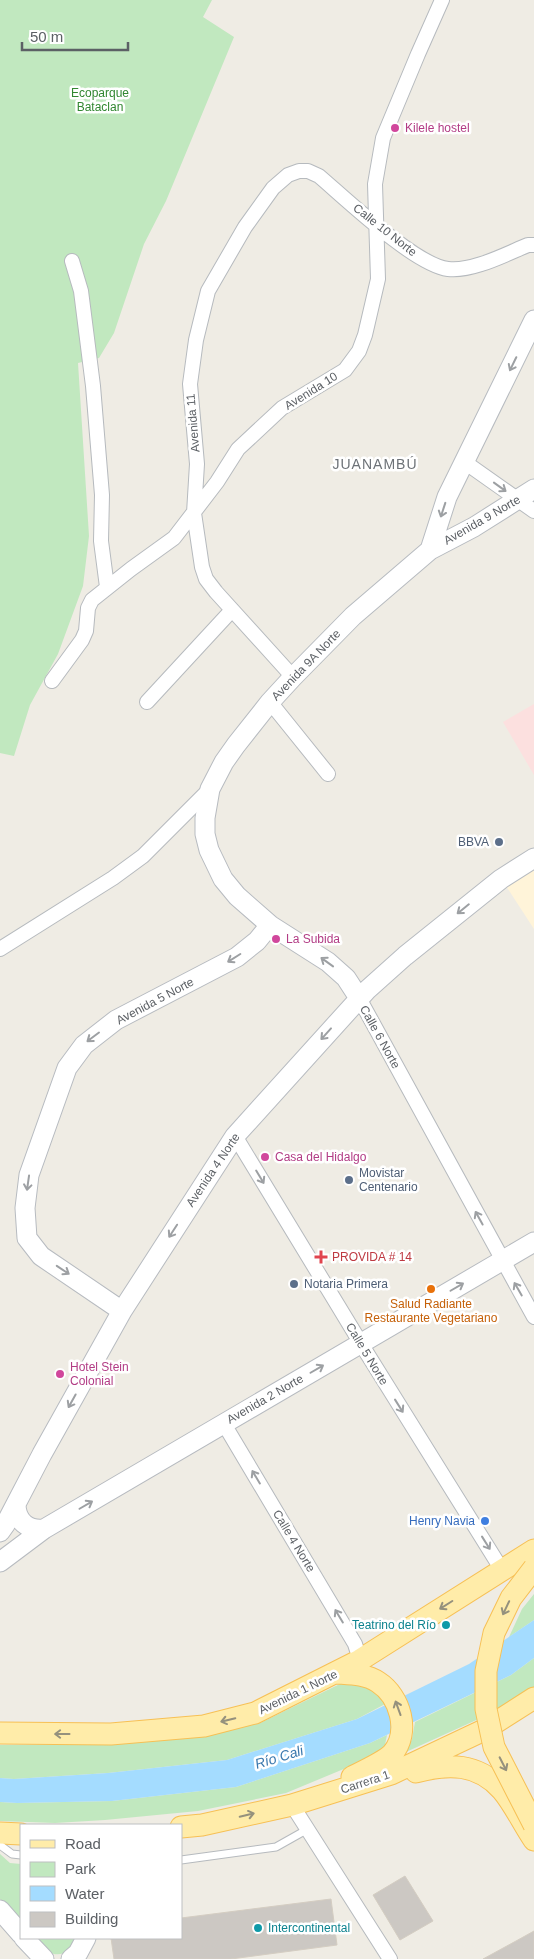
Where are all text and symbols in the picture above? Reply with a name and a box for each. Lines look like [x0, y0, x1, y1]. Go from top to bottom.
scale bar [22, 20, 129, 52]
text: 50 m [30, 28, 63, 45]
park label: Ecoparque Bataclan [71, 86, 129, 114]
place label: Kilele hostel [405, 121, 470, 135]
marker: Kilele hostel [389, 122, 401, 134]
street label: Calle 10 Norte [350, 201, 420, 259]
one-way arrow [508, 356, 518, 371]
street label: Avenida 10 [282, 369, 340, 413]
street label: Avenida 11 [183, 393, 203, 453]
district label: JUANAMBÚ [332, 456, 418, 472]
one-way arrow [492, 482, 506, 492]
street label: Avenida 9 Norte [441, 492, 523, 548]
one-way arrow [438, 502, 447, 517]
street label: Avenida 9A Norte [269, 626, 344, 703]
place label: BBVA [458, 835, 489, 849]
marker: BBVA [493, 836, 505, 848]
one-way arrow [457, 904, 470, 915]
place label: La Subida [286, 932, 340, 946]
marker: La Subida [270, 933, 282, 945]
one-way arrow [228, 953, 242, 963]
one-way arrow [320, 957, 334, 967]
street label: Avenida 5 Norte [114, 975, 196, 1027]
street label: Calle 6 Norte [357, 1003, 403, 1071]
one-way arrow [320, 1028, 331, 1041]
one-way arrow [87, 1032, 100, 1043]
street label: Avenida 4 Norte [183, 1130, 243, 1209]
place label: Casa del Hidalgo [275, 1150, 367, 1164]
marker: Casa del Hidalgo [259, 1151, 271, 1163]
place label: Movistar Centenario [359, 1166, 418, 1194]
one-way arrow [256, 1170, 266, 1184]
marker: Movistar Centenario [343, 1174, 355, 1186]
one-way arrow [23, 1175, 33, 1191]
one-way arrow [474, 1210, 484, 1225]
one-way arrow [168, 1224, 178, 1238]
marker: PROVIDA # 14 [314, 1250, 328, 1264]
place label: PROVIDA # 14 [332, 1250, 412, 1264]
one-way arrow [55, 1265, 69, 1275]
place label: Notaria Primera [304, 1277, 388, 1291]
marker: Notaria Primera [288, 1278, 300, 1290]
one-way arrow [450, 1281, 464, 1291]
one-way arrow [513, 1282, 522, 1297]
marker: Salud Radiante Restaurante Vegetariano [425, 1283, 437, 1295]
place label: Salud Radiante Restaurante Vegetariano [365, 1297, 498, 1325]
street label: Calle 5 Norte [343, 1320, 391, 1388]
place label: Hotel Stein Colonial [70, 1360, 129, 1388]
one-way arrow [309, 1364, 324, 1374]
marker: Hotel Stein Colonial [54, 1368, 66, 1380]
street label: Avenida 2 Norte [224, 1371, 306, 1427]
one-way arrow [67, 1393, 76, 1408]
one-way arrow [395, 1398, 405, 1412]
one-way arrow [250, 1470, 260, 1484]
one-way arrow [79, 1499, 93, 1509]
street label: Calle 4 Norte [270, 1507, 318, 1575]
place label: Henry Navia [409, 1514, 475, 1528]
marker: Henry Navia [479, 1515, 491, 1527]
one-way arrow [481, 1536, 491, 1550]
one-way arrow [501, 1600, 510, 1615]
one-way arrow [440, 1601, 454, 1611]
one-way arrow [333, 1610, 343, 1624]
place label: Teatrino del Río [352, 1618, 436, 1632]
marker: Teatrino del Río [440, 1619, 452, 1631]
street label: Avenida 1 Norte [256, 1667, 340, 1717]
one-way arrow [392, 1700, 402, 1716]
one-way arrow [221, 1716, 237, 1725]
one-way arrow [55, 1729, 71, 1738]
water label: Río Cali [253, 1742, 306, 1772]
one-way arrow [499, 1756, 508, 1771]
street label: Carrera 1 [339, 1767, 392, 1796]
one-way arrow [238, 1810, 254, 1819]
legend [20, 1824, 182, 1939]
text: Road [65, 1835, 101, 1852]
text: Park [65, 1860, 96, 1877]
text: Water [65, 1885, 104, 1902]
text: Building [65, 1910, 118, 1927]
place label: Intercontinental [268, 1921, 350, 1935]
marker: Intercontinental [252, 1922, 264, 1934]

